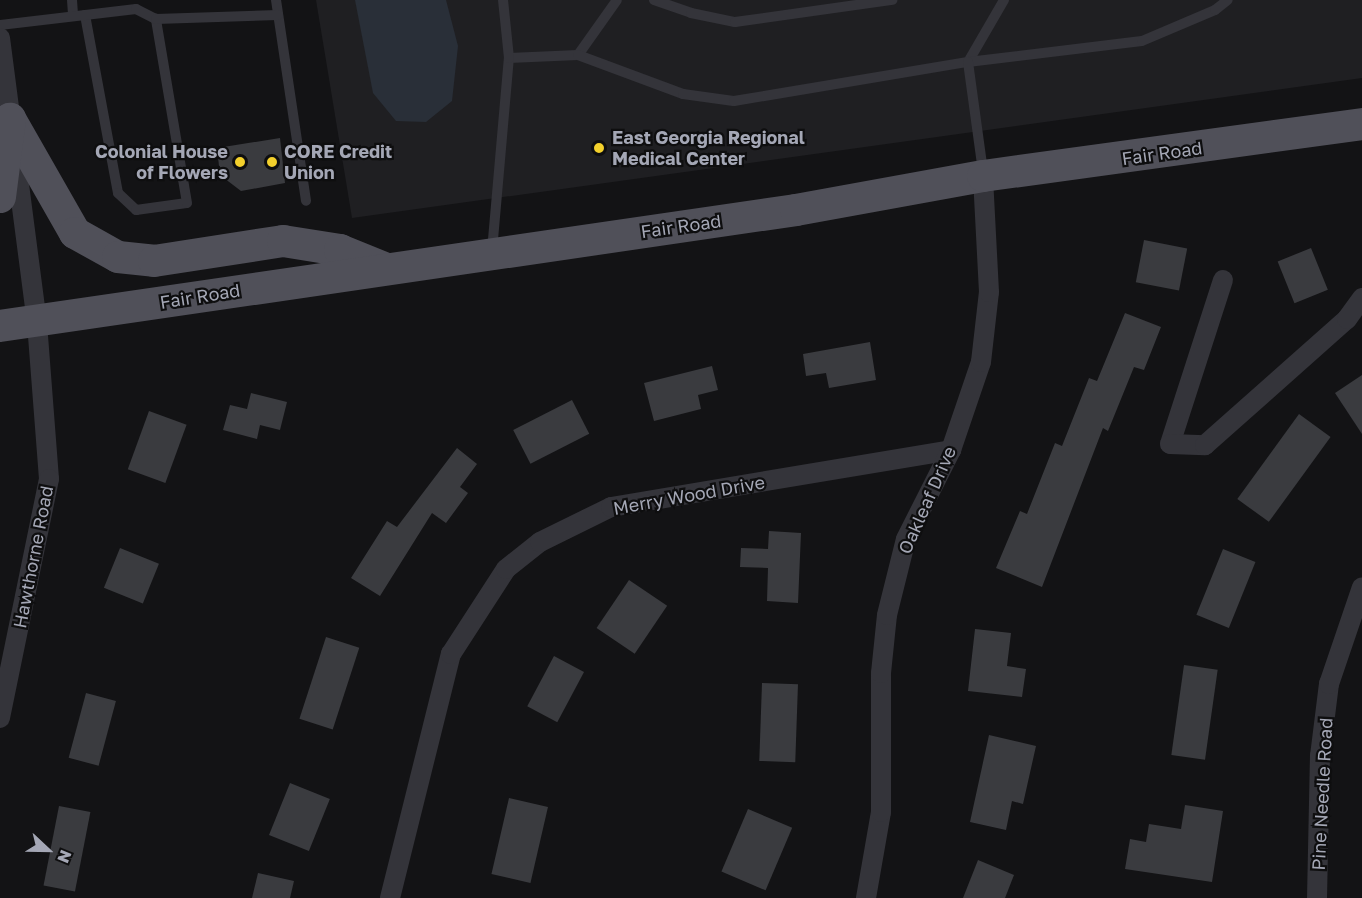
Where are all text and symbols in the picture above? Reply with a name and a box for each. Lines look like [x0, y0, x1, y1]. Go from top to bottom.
place label: East Georgia Regional Medical Center [612, 127, 805, 170]
street label: Fair Road [1120, 137, 1204, 169]
marker: East Georgia Regional Medical Center [590, 139, 608, 157]
place label: Colonial House of Flowers [95, 141, 228, 184]
place label: CORE Credit Union [284, 141, 392, 184]
marker: Colonial House of Flowers [233, 155, 247, 169]
marker: CORE Credit Union [265, 155, 279, 169]
street label: Fair Road [639, 210, 723, 242]
street label: Fair Road [158, 279, 242, 313]
street label: Oakleaf Drive [894, 443, 960, 557]
street label: Merry Wood Drive [612, 471, 766, 519]
street label: Hawthorne Road [9, 484, 57, 630]
street label: Pine Needle Road [1307, 717, 1337, 871]
north arrow [18, 820, 78, 880]
text: N [53, 847, 76, 866]

